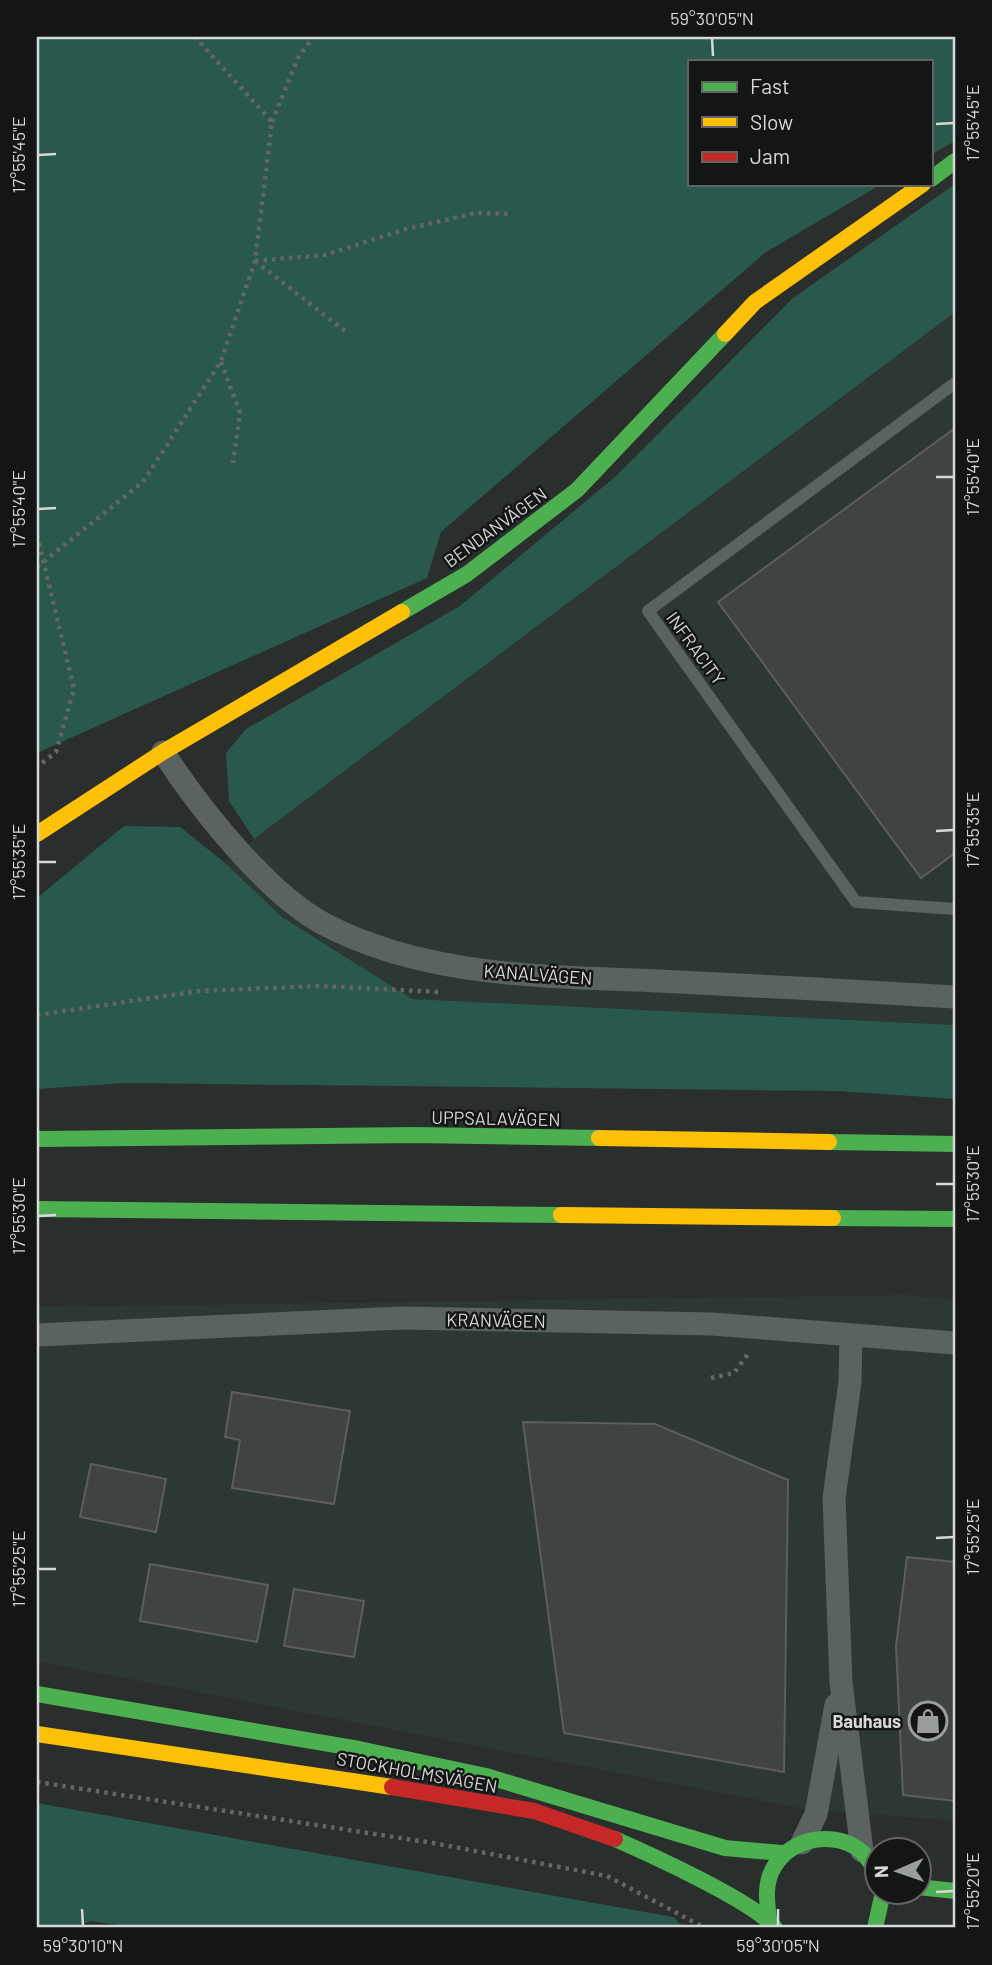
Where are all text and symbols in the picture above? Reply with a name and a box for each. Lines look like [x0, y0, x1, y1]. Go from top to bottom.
text: 59°30'05"N [670, 7, 754, 29]
legend [688, 60, 932, 186]
text: Fast [750, 73, 790, 98]
text: 17°55'45"E [961, 84, 983, 162]
text: Slow [750, 109, 793, 134]
text: 17°55'45"E [7, 116, 29, 194]
text: Jam [750, 143, 790, 168]
text: 17°55'40"E [961, 438, 983, 516]
text: 17°55'40"E [7, 470, 29, 548]
street label: BENDANVÄGEN [439, 482, 551, 572]
street label: INFRACITY [662, 607, 730, 689]
text: 17°55'35"E [961, 792, 983, 868]
text: 17°55'35"E [7, 824, 29, 900]
street label: KANALVÄGEN [483, 959, 593, 989]
street label: UPPSALAVÄGEN [431, 1106, 561, 1130]
text: 17°55'30"E [961, 1145, 983, 1223]
text: 17°55'30"E [7, 1177, 29, 1255]
street label: KRANVÄGEN [446, 1308, 546, 1332]
text: 17°55'25"E [961, 1498, 983, 1576]
text: 17°55'25"E [7, 1530, 29, 1608]
shop icon: Bauhaus [907, 1700, 949, 1742]
place label: Bauhaus [832, 1710, 901, 1732]
street label: STOCKHOLMSVÄGEN [335, 1747, 499, 1797]
north arrow [862, 1836, 932, 1906]
text: 17°55'20"E [961, 1852, 983, 1930]
text: N [869, 1865, 892, 1878]
text: 59°30'10"N [43, 1934, 123, 1956]
text: 59°30'05"N [736, 1934, 820, 1956]

